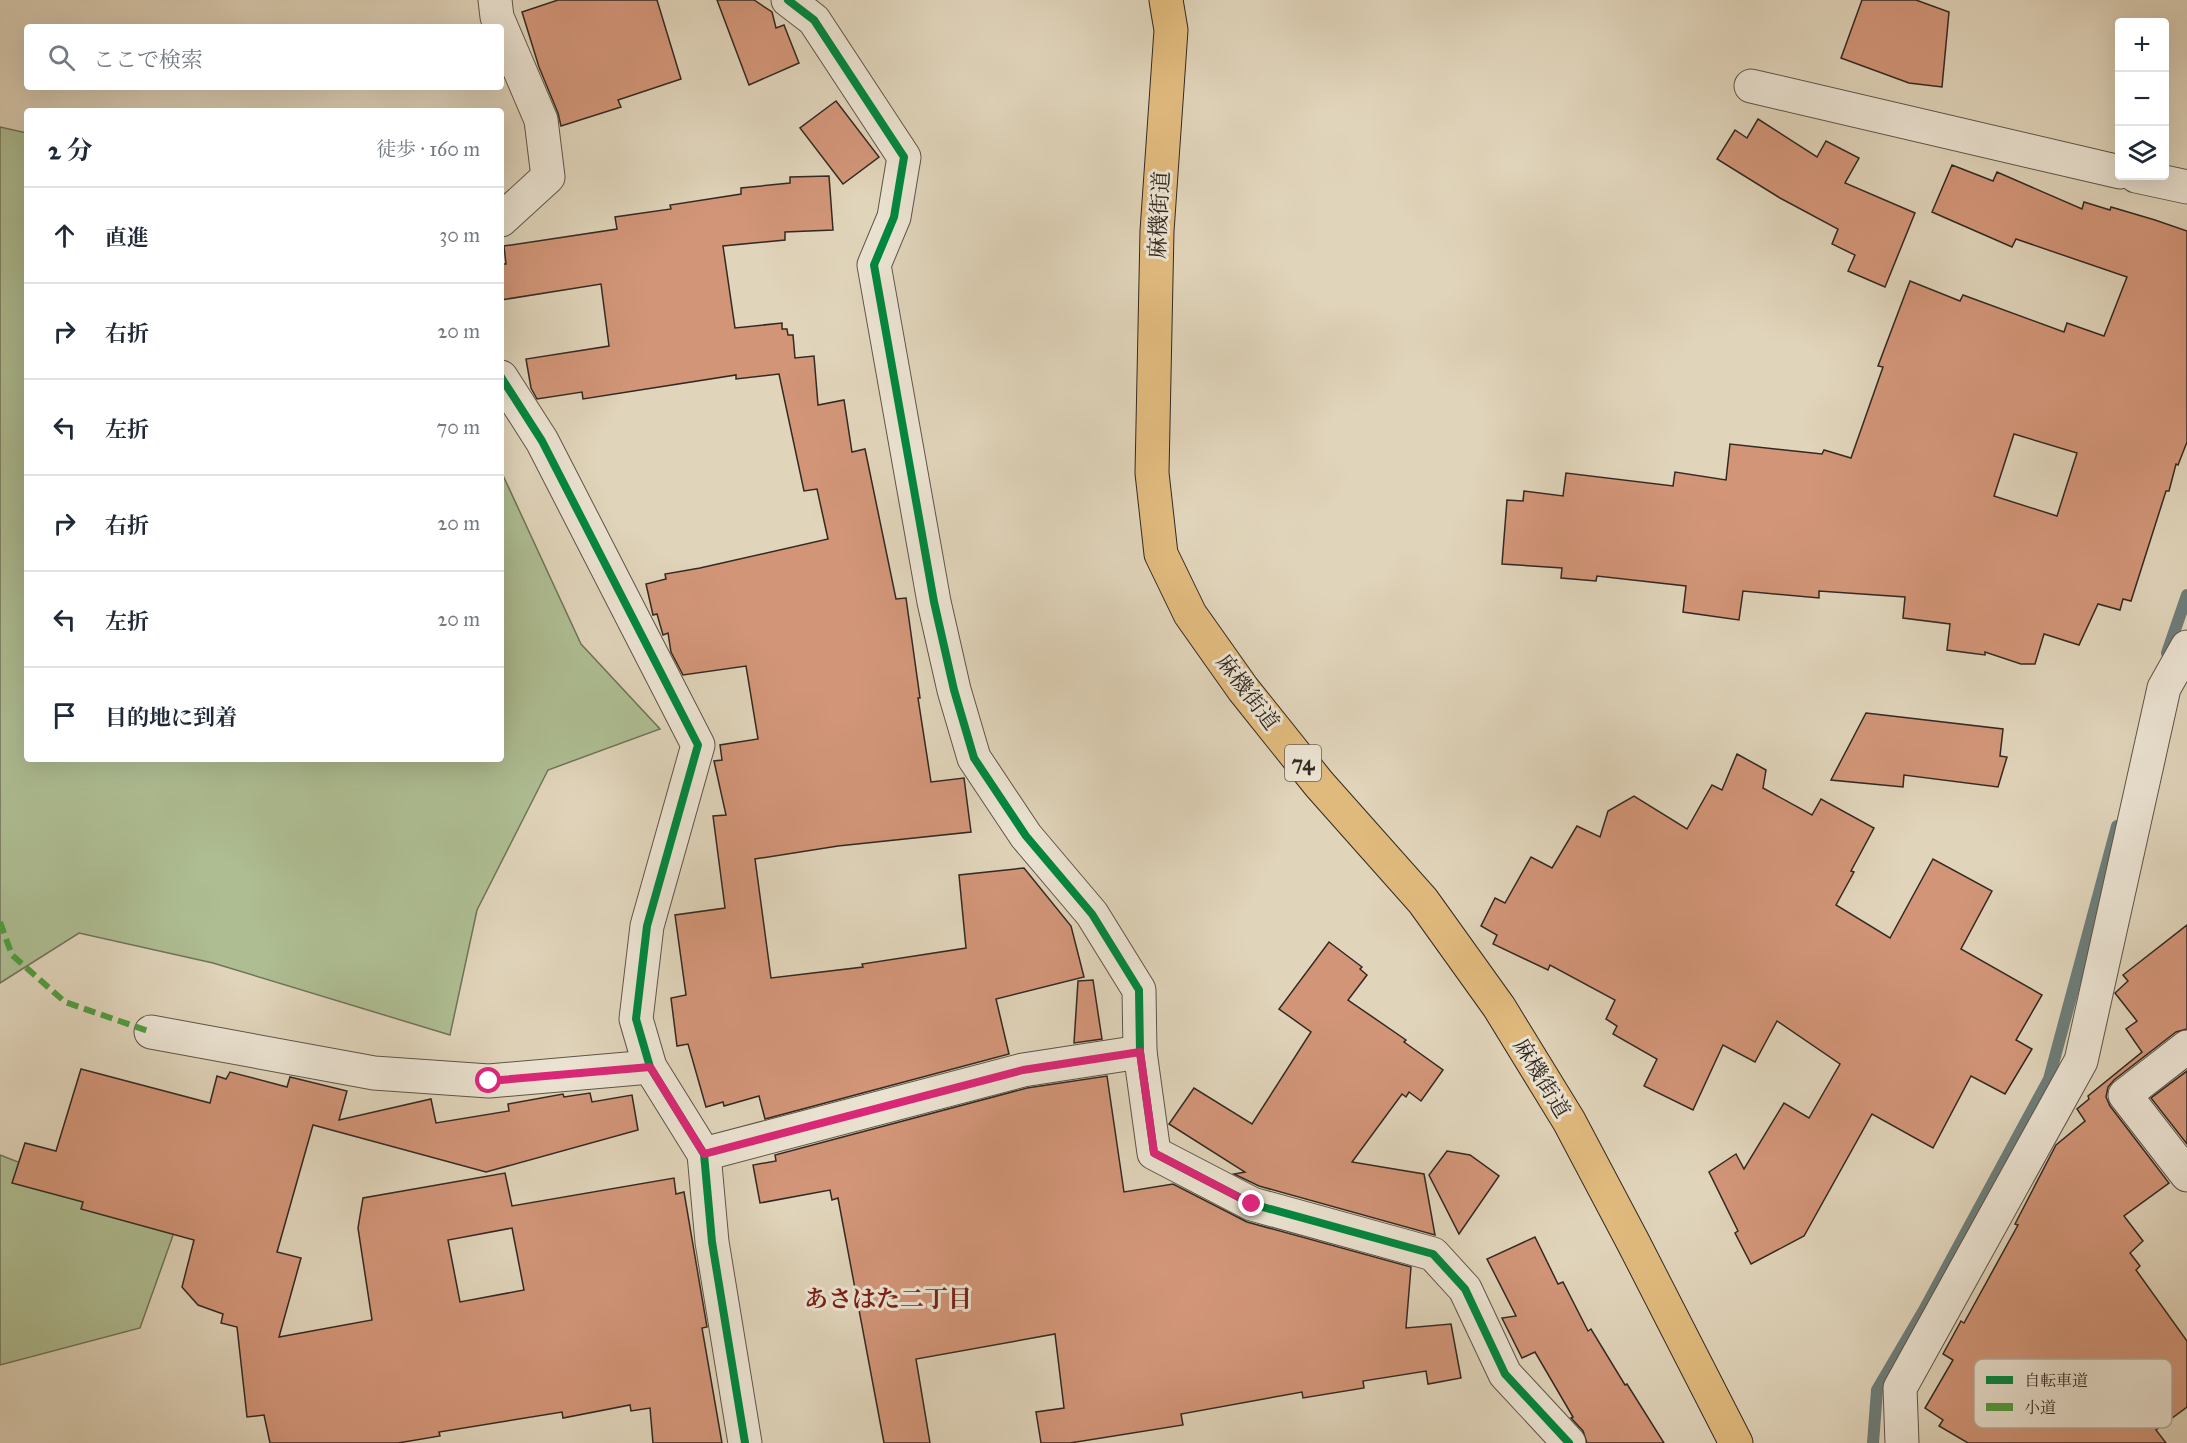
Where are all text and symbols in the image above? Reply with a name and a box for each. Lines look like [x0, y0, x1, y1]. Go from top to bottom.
map controls [2115, 18, 2169, 180]
button: + [2115, 18, 2169, 72]
search box [24, 24, 504, 90]
icon: search [45, 41, 78, 74]
text: ここで検索 [93, 46, 203, 73]
button: − [2115, 72, 2169, 126]
button: layers [2115, 126, 2169, 180]
text: 2 分 [48, 134, 92, 166]
text: 徒歩 · 160 m [376, 137, 480, 161]
street label: 麻機街道 [1143, 170, 1175, 260]
icon: ahead [48, 219, 81, 252]
text: 30 m [439, 223, 480, 247]
text: 直進 [105, 224, 149, 251]
icon: right [48, 315, 81, 348]
text: 20 m [437, 319, 480, 343]
text: 右折 [105, 320, 149, 347]
icon: left [48, 411, 81, 444]
text: 70 m [437, 415, 480, 439]
text: 左折 [105, 416, 149, 443]
icon: right [48, 507, 81, 540]
text: 20 m [437, 511, 480, 535]
text: 右折 [105, 512, 149, 539]
icon: left [48, 603, 81, 636]
text: 20 m [437, 607, 480, 631]
text: 左折 [105, 608, 149, 635]
street label: 麻機街道 [1211, 649, 1285, 735]
icon: arrive [48, 699, 81, 732]
text: 目的地に到着 [105, 704, 237, 731]
road number: 74 [1285, 745, 1321, 781]
street label: 麻機街道 [1508, 1033, 1576, 1123]
route start [475, 1067, 501, 1093]
route end [1238, 1190, 1264, 1216]
district label: あさはた二丁目 [804, 1284, 972, 1314]
legend [1974, 1359, 2172, 1428]
text: 自転車道 [2024, 1371, 2088, 1390]
text: 小道 [2024, 1398, 2056, 1417]

